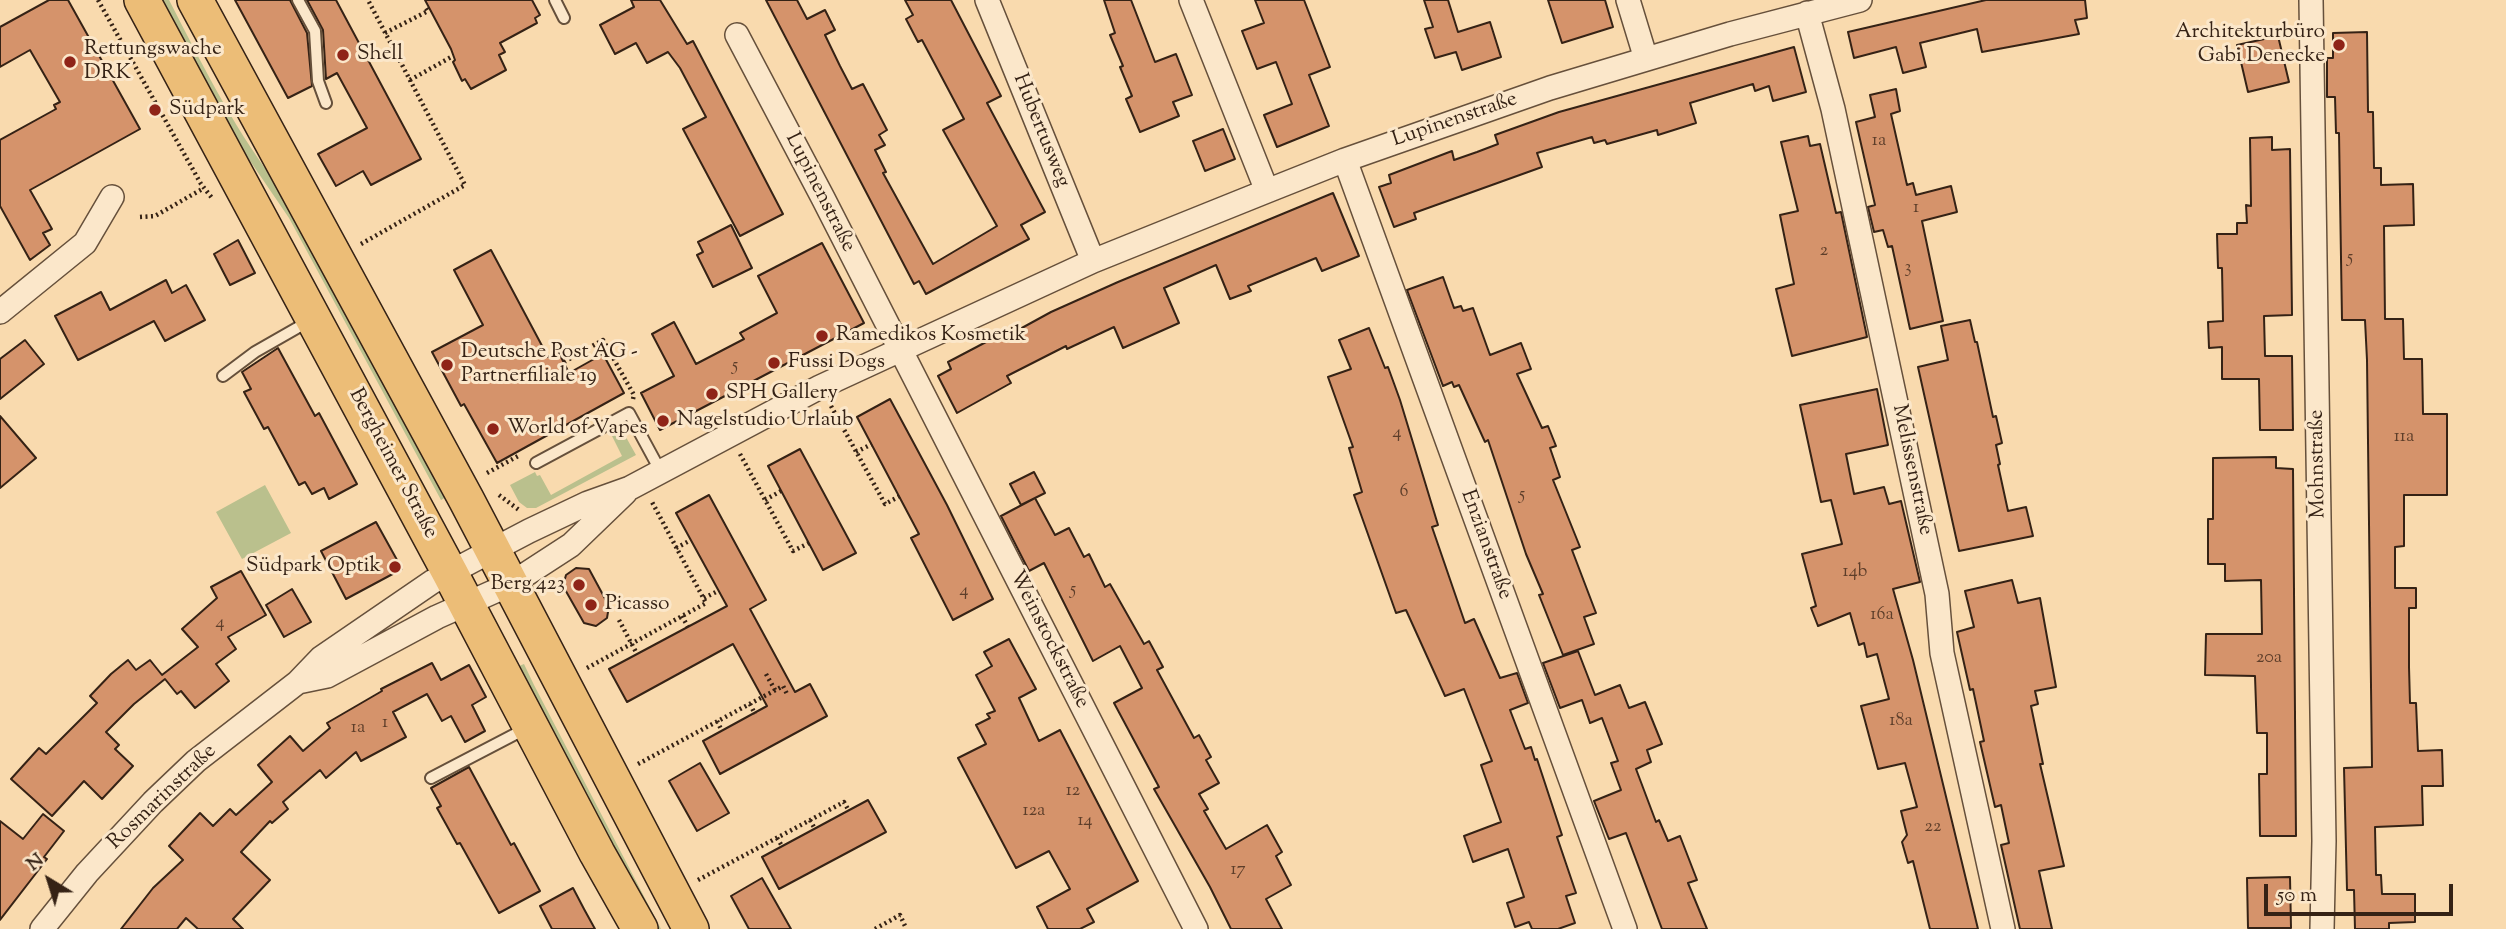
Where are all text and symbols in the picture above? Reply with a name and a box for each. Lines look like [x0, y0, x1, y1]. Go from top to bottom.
place label: Architekturbüro Gabi Denecke [2175, 20, 2325, 70]
place label: Rettungswache DRK [84, 37, 222, 87]
marker: Architekturbüro Gabi Denecke [2331, 37, 2347, 53]
place label: Shell [357, 42, 403, 68]
marker: Shell [335, 47, 351, 63]
marker: Rettungswache DRK [62, 54, 78, 70]
street label: Hubertusweg [1006, 71, 1074, 191]
street label: Lupinenstraße [1389, 88, 1521, 154]
place label: Südpark [169, 97, 246, 123]
marker: Südpark [147, 102, 163, 118]
street label: Lupinenstraße [778, 129, 860, 257]
house number: 1a [1872, 131, 1886, 153]
house number: 1 [1913, 198, 1919, 220]
house number: 2 [1820, 241, 1828, 263]
house number: 5 [2347, 248, 2353, 270]
house number: 3 [1904, 258, 1912, 280]
place label: Ramedikos Kosmetik [836, 323, 1026, 349]
marker: Ramedikos Kosmetik [814, 328, 830, 344]
place label: Deutsche Post AG - Partnerfiliale 19 [461, 340, 638, 390]
place label: Fussi Dogs [788, 350, 885, 376]
marker: Fussi Dogs [766, 355, 782, 371]
house number: 5 [732, 356, 738, 378]
marker: Deutsche Post AG - Partnerfiliale 19 [439, 357, 455, 373]
place label: SPH Gallery [726, 381, 838, 407]
street label: Bergheimer Straße [342, 385, 442, 543]
marker: SPH Gallery [704, 386, 720, 402]
street label: Melissenstraße [1885, 402, 1937, 538]
place label: Nagelstudio Urlaub [677, 408, 853, 434]
street label: Mohnstraße [2305, 409, 2333, 519]
marker: Nagelstudio Urlaub [655, 413, 671, 429]
place label: World of Vapes [507, 416, 648, 442]
marker: World of Vapes [485, 421, 501, 437]
house number: 4 [1392, 423, 1402, 445]
house number: 11a [2394, 427, 2414, 449]
house number: 6 [1400, 482, 1408, 504]
house number: 5 [1519, 485, 1525, 507]
street label: Enzianstraße [1454, 487, 1516, 603]
place label: Südpark Optik [246, 554, 381, 580]
marker: Südpark Optik [387, 559, 403, 575]
house number: 14b [1843, 562, 1867, 584]
street label: Weinstockstraße [1002, 567, 1094, 713]
place label: Berg 423 [490, 572, 565, 598]
marker: Berg 423 [571, 577, 587, 593]
house number: 5 [1070, 580, 1076, 602]
house number: 4 [959, 581, 969, 603]
place label: Picasso [605, 592, 670, 618]
marker: Picasso [583, 597, 599, 613]
house number: 16a [1870, 605, 1894, 627]
house number: 4 [215, 613, 225, 635]
house number: 20a [2256, 648, 2282, 670]
house number: 18a [1889, 711, 1913, 733]
house number: 1 [382, 713, 388, 735]
house number: 1a [351, 718, 365, 740]
street label: Rosmarinstraße [104, 740, 222, 856]
house number: 12 [1066, 781, 1080, 803]
house number: 12a [1023, 801, 1045, 823]
house number: 14 [1077, 811, 1093, 833]
house number: 22 [1925, 817, 1941, 839]
north arrow [14, 845, 84, 915]
text: N [21, 848, 50, 878]
house number: 17 [1230, 860, 1246, 882]
scale bar [2268, 870, 2457, 914]
text: 50 m [2277, 881, 2317, 911]

